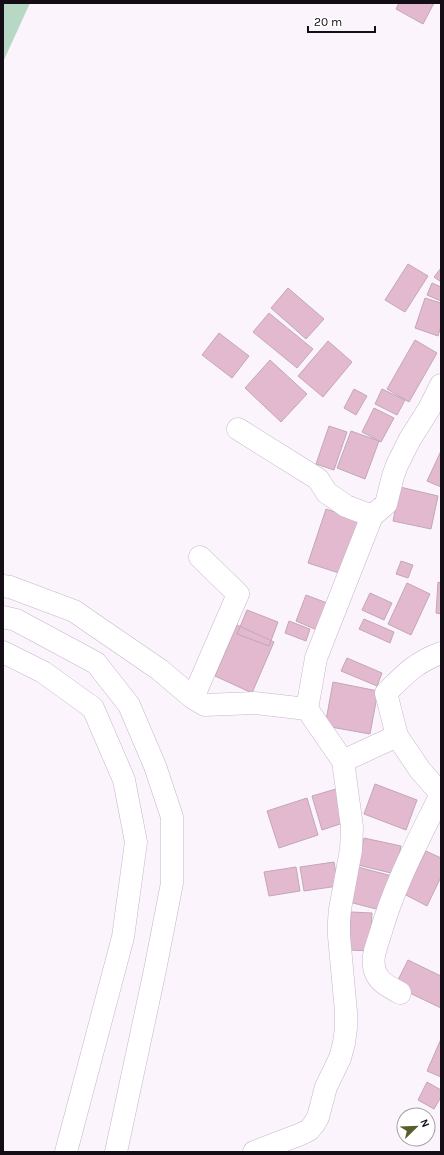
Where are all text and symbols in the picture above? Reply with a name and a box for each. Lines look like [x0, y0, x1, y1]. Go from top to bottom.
scale bar [308, 8, 375, 34]
text: 20 m [314, 15, 342, 29]
north arrow [396, 1107, 436, 1147]
text: N [417, 1117, 432, 1129]

